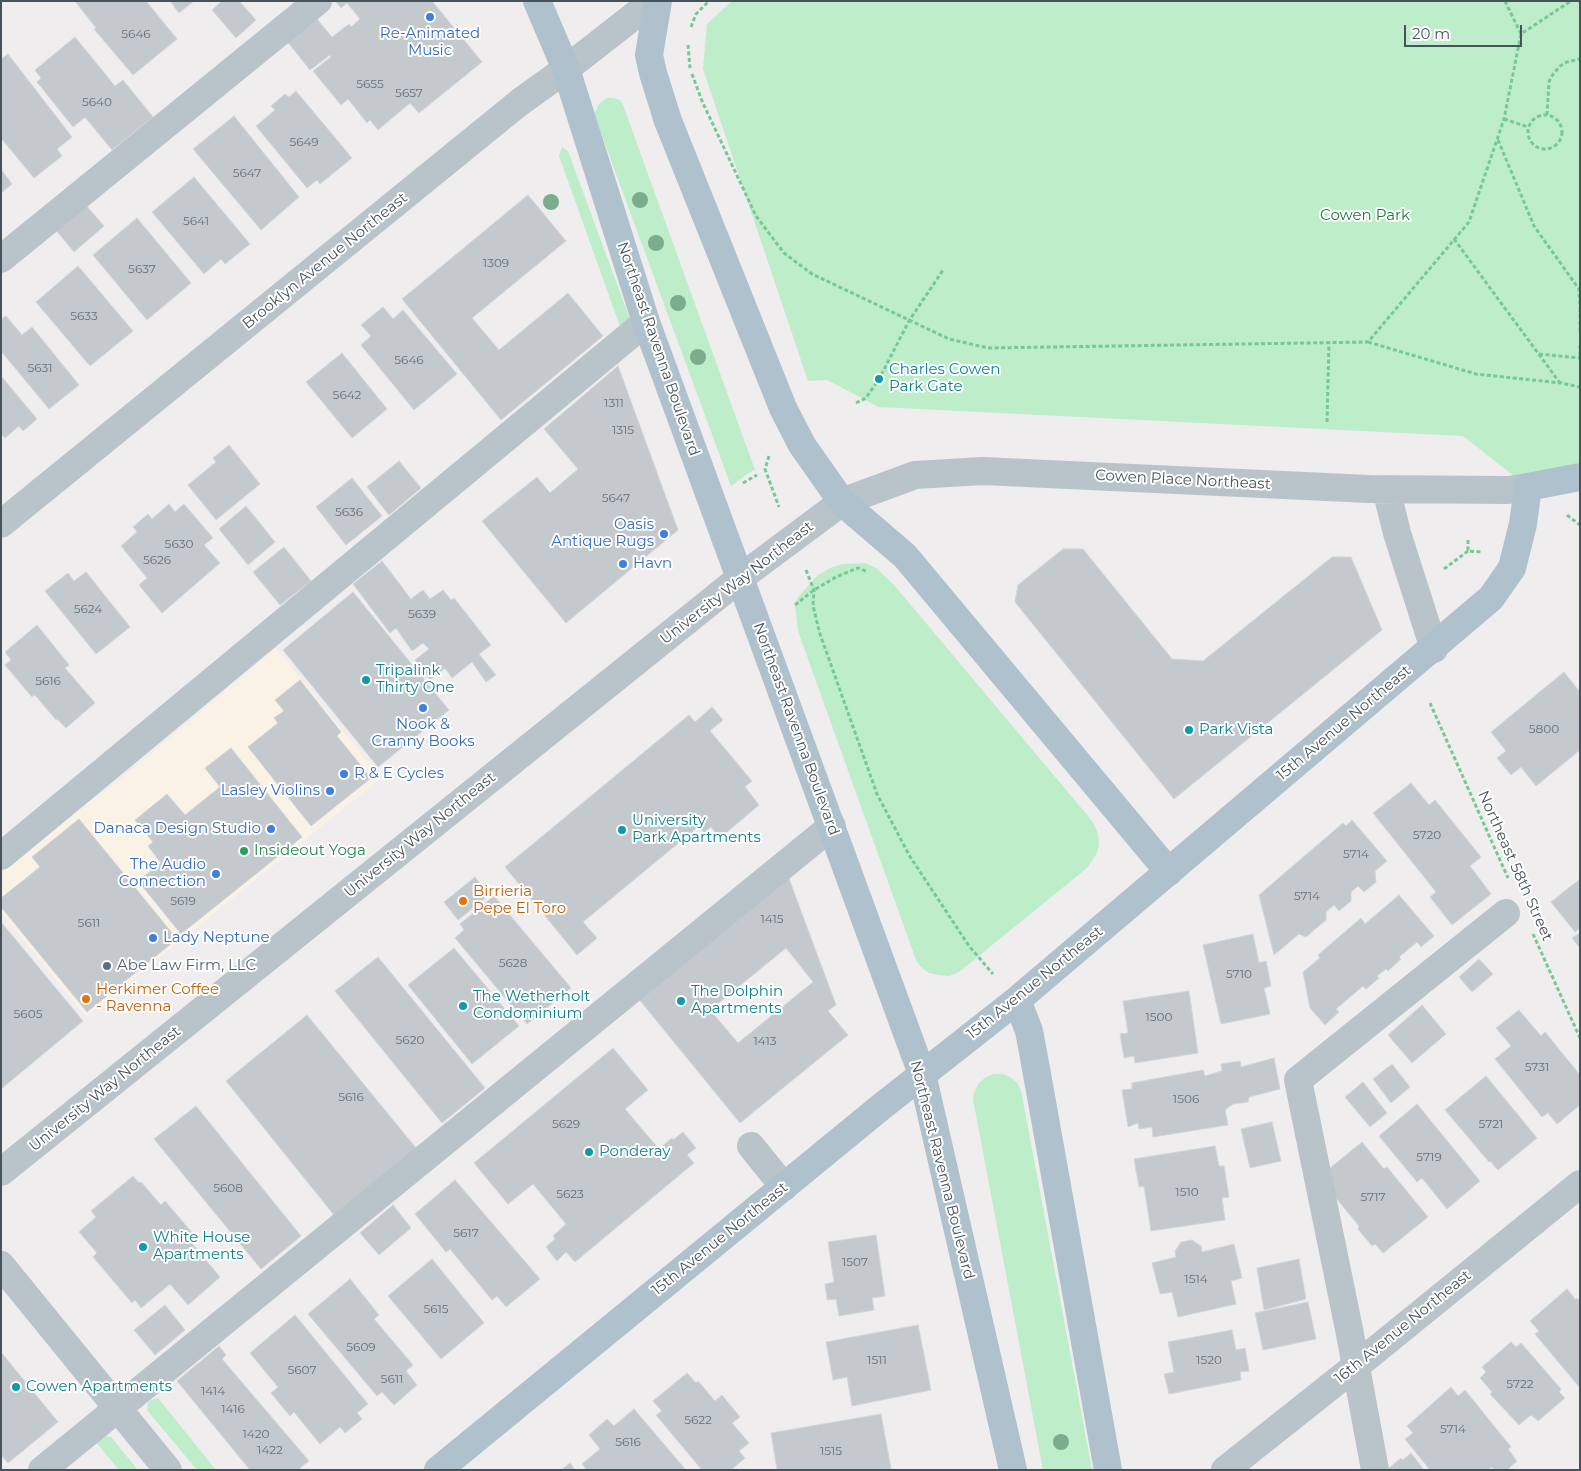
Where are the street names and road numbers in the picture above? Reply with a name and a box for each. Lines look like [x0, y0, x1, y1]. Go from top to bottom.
street label: Brooklyn Avenue Northeast [239, 189, 411, 333]
street label: Northeast Ravenna Boulevard [613, 240, 703, 458]
street label: Cowen Place Northeast [1095, 466, 1271, 494]
street label: University Way Northeast [657, 518, 817, 648]
street label: Northeast Ravenna Boulevard [749, 620, 843, 838]
street label: 15th Avenue Northeast [1273, 662, 1415, 784]
street label: University Way Northeast [341, 768, 499, 902]
street label: Northeast 58th Street [1474, 788, 1556, 944]
street label: 15th Avenue Northeast [963, 923, 1107, 1043]
street label: University Way Northeast [26, 1022, 184, 1156]
street label: Northeast Ravenna Boulevard [906, 1059, 978, 1281]
street label: 15th Avenue Northeast [648, 1179, 792, 1299]
street label: 16th Avenue Northeast [1331, 1266, 1475, 1388]

